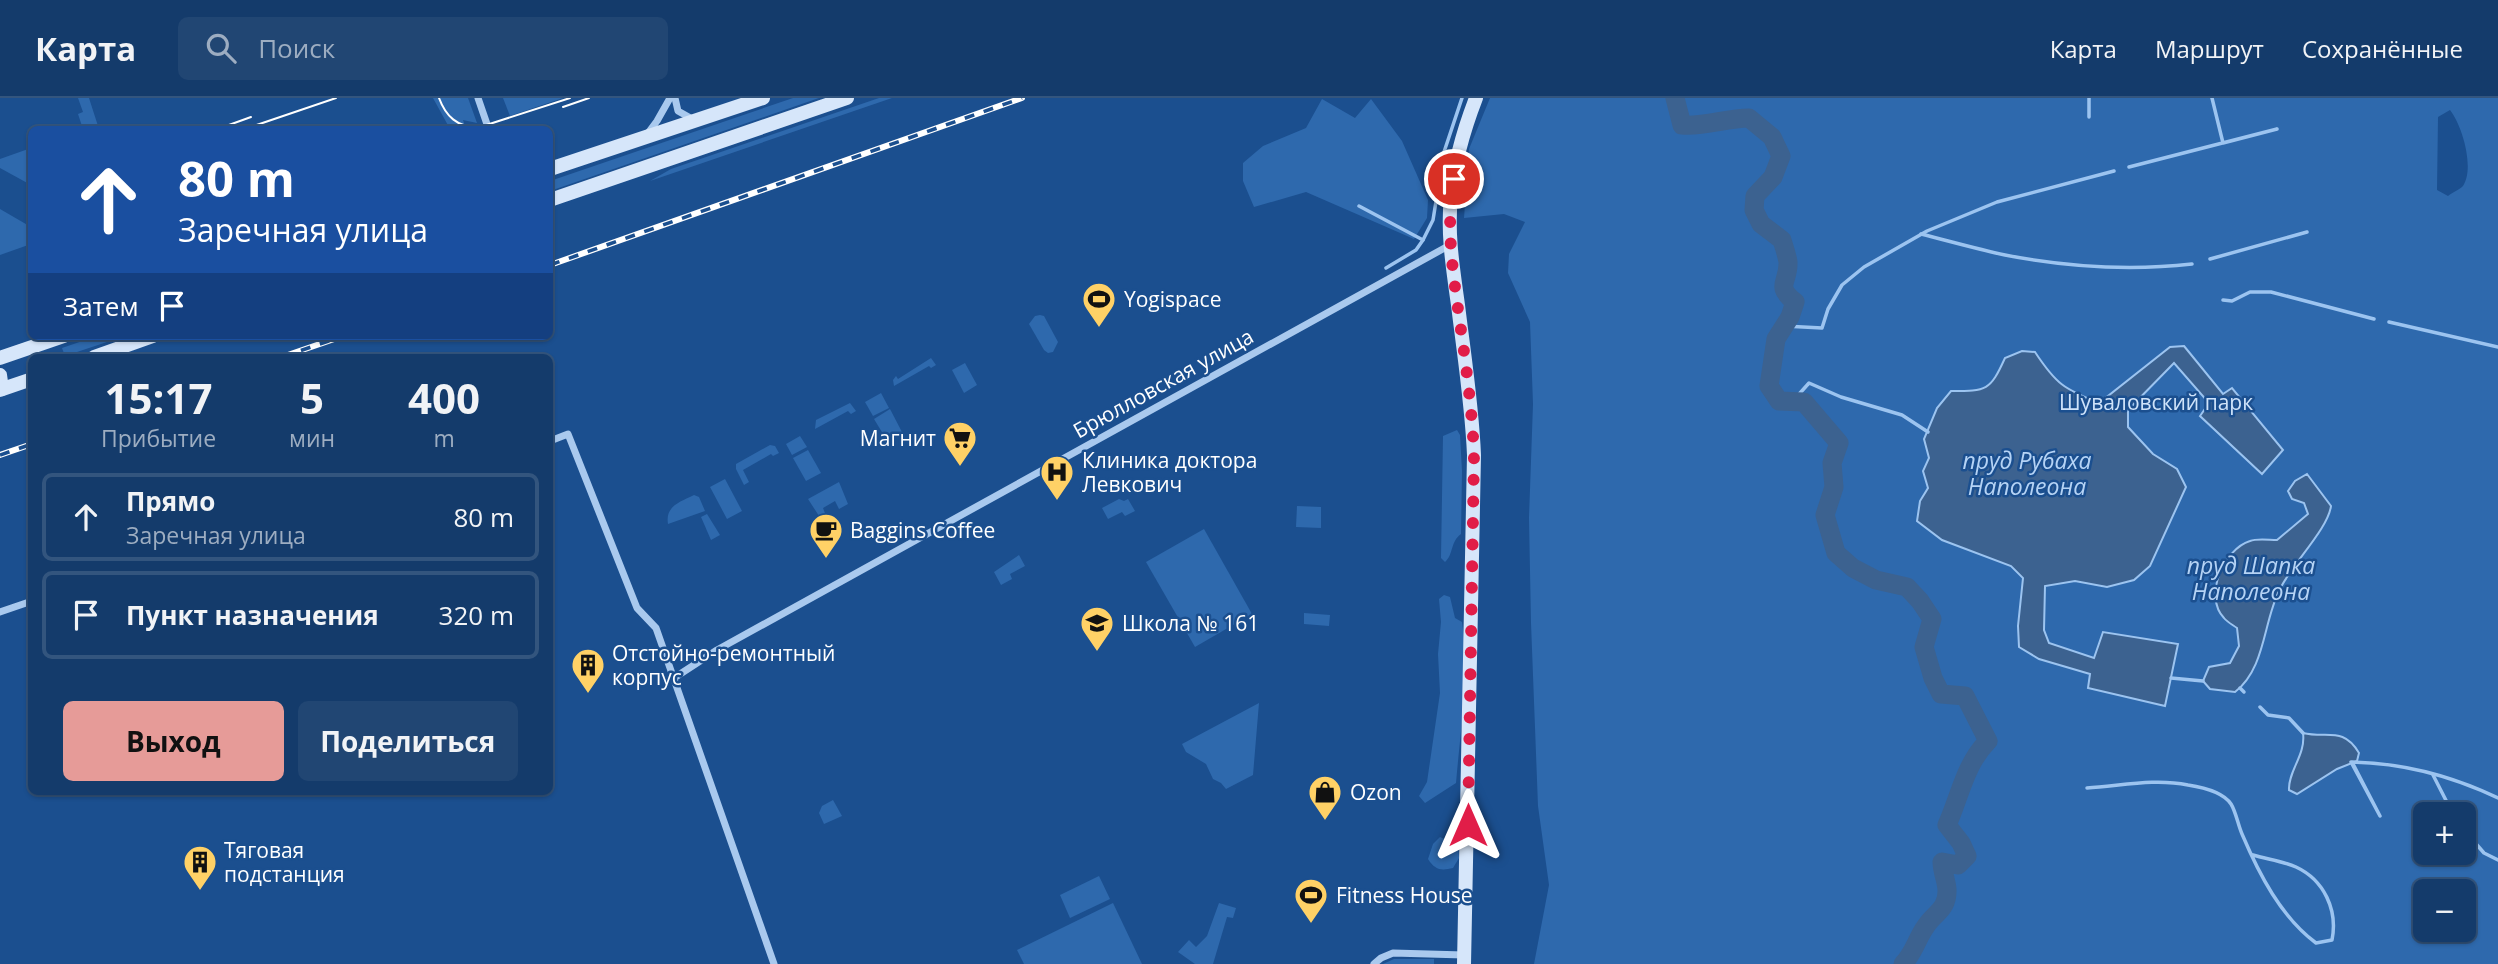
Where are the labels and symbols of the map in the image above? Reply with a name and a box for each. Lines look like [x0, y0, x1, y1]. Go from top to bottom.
pin [1424, 149, 1484, 209]
sports icon: Yogispace [1080, 280, 1118, 329]
place label: Yogispace [1124, 285, 1221, 313]
street label: Брюлловская улица [1068, 322, 1258, 444]
park label: Шуваловский парк [2059, 388, 2253, 416]
supermarket icon: Магнит [941, 419, 979, 468]
place label: Магнит [860, 424, 936, 452]
water label: пруд Рубаха Наполеона [1962, 444, 2092, 502]
place label: Клиника доктора Левкович [1082, 446, 1257, 498]
hospital icon: Клиника доктора Левкович [1038, 453, 1076, 502]
cafe icon: Baggins Coffee [807, 511, 845, 560]
place label: Baggins Coffee [850, 516, 995, 544]
water label: пруд Шапка Наполеона [2187, 549, 2315, 607]
school or university icon: Школа № 161 [1078, 604, 1116, 653]
place label: Школа № 161 [1122, 609, 1259, 637]
place label: Отстойно-ремонтный корпус [612, 639, 835, 691]
building icon: Отстойно-ремонтный корпус [569, 646, 607, 695]
shop icon: Ozon [1306, 773, 1344, 822]
place label: Ozon [1350, 778, 1402, 806]
position arrow [1431, 788, 1505, 862]
place label: Тяговая подстанция [224, 836, 345, 888]
building icon: Тяговая подстанция [181, 843, 219, 892]
sports icon: Fitness House [1292, 876, 1330, 925]
place label: Fitness House [1336, 881, 1473, 909]

